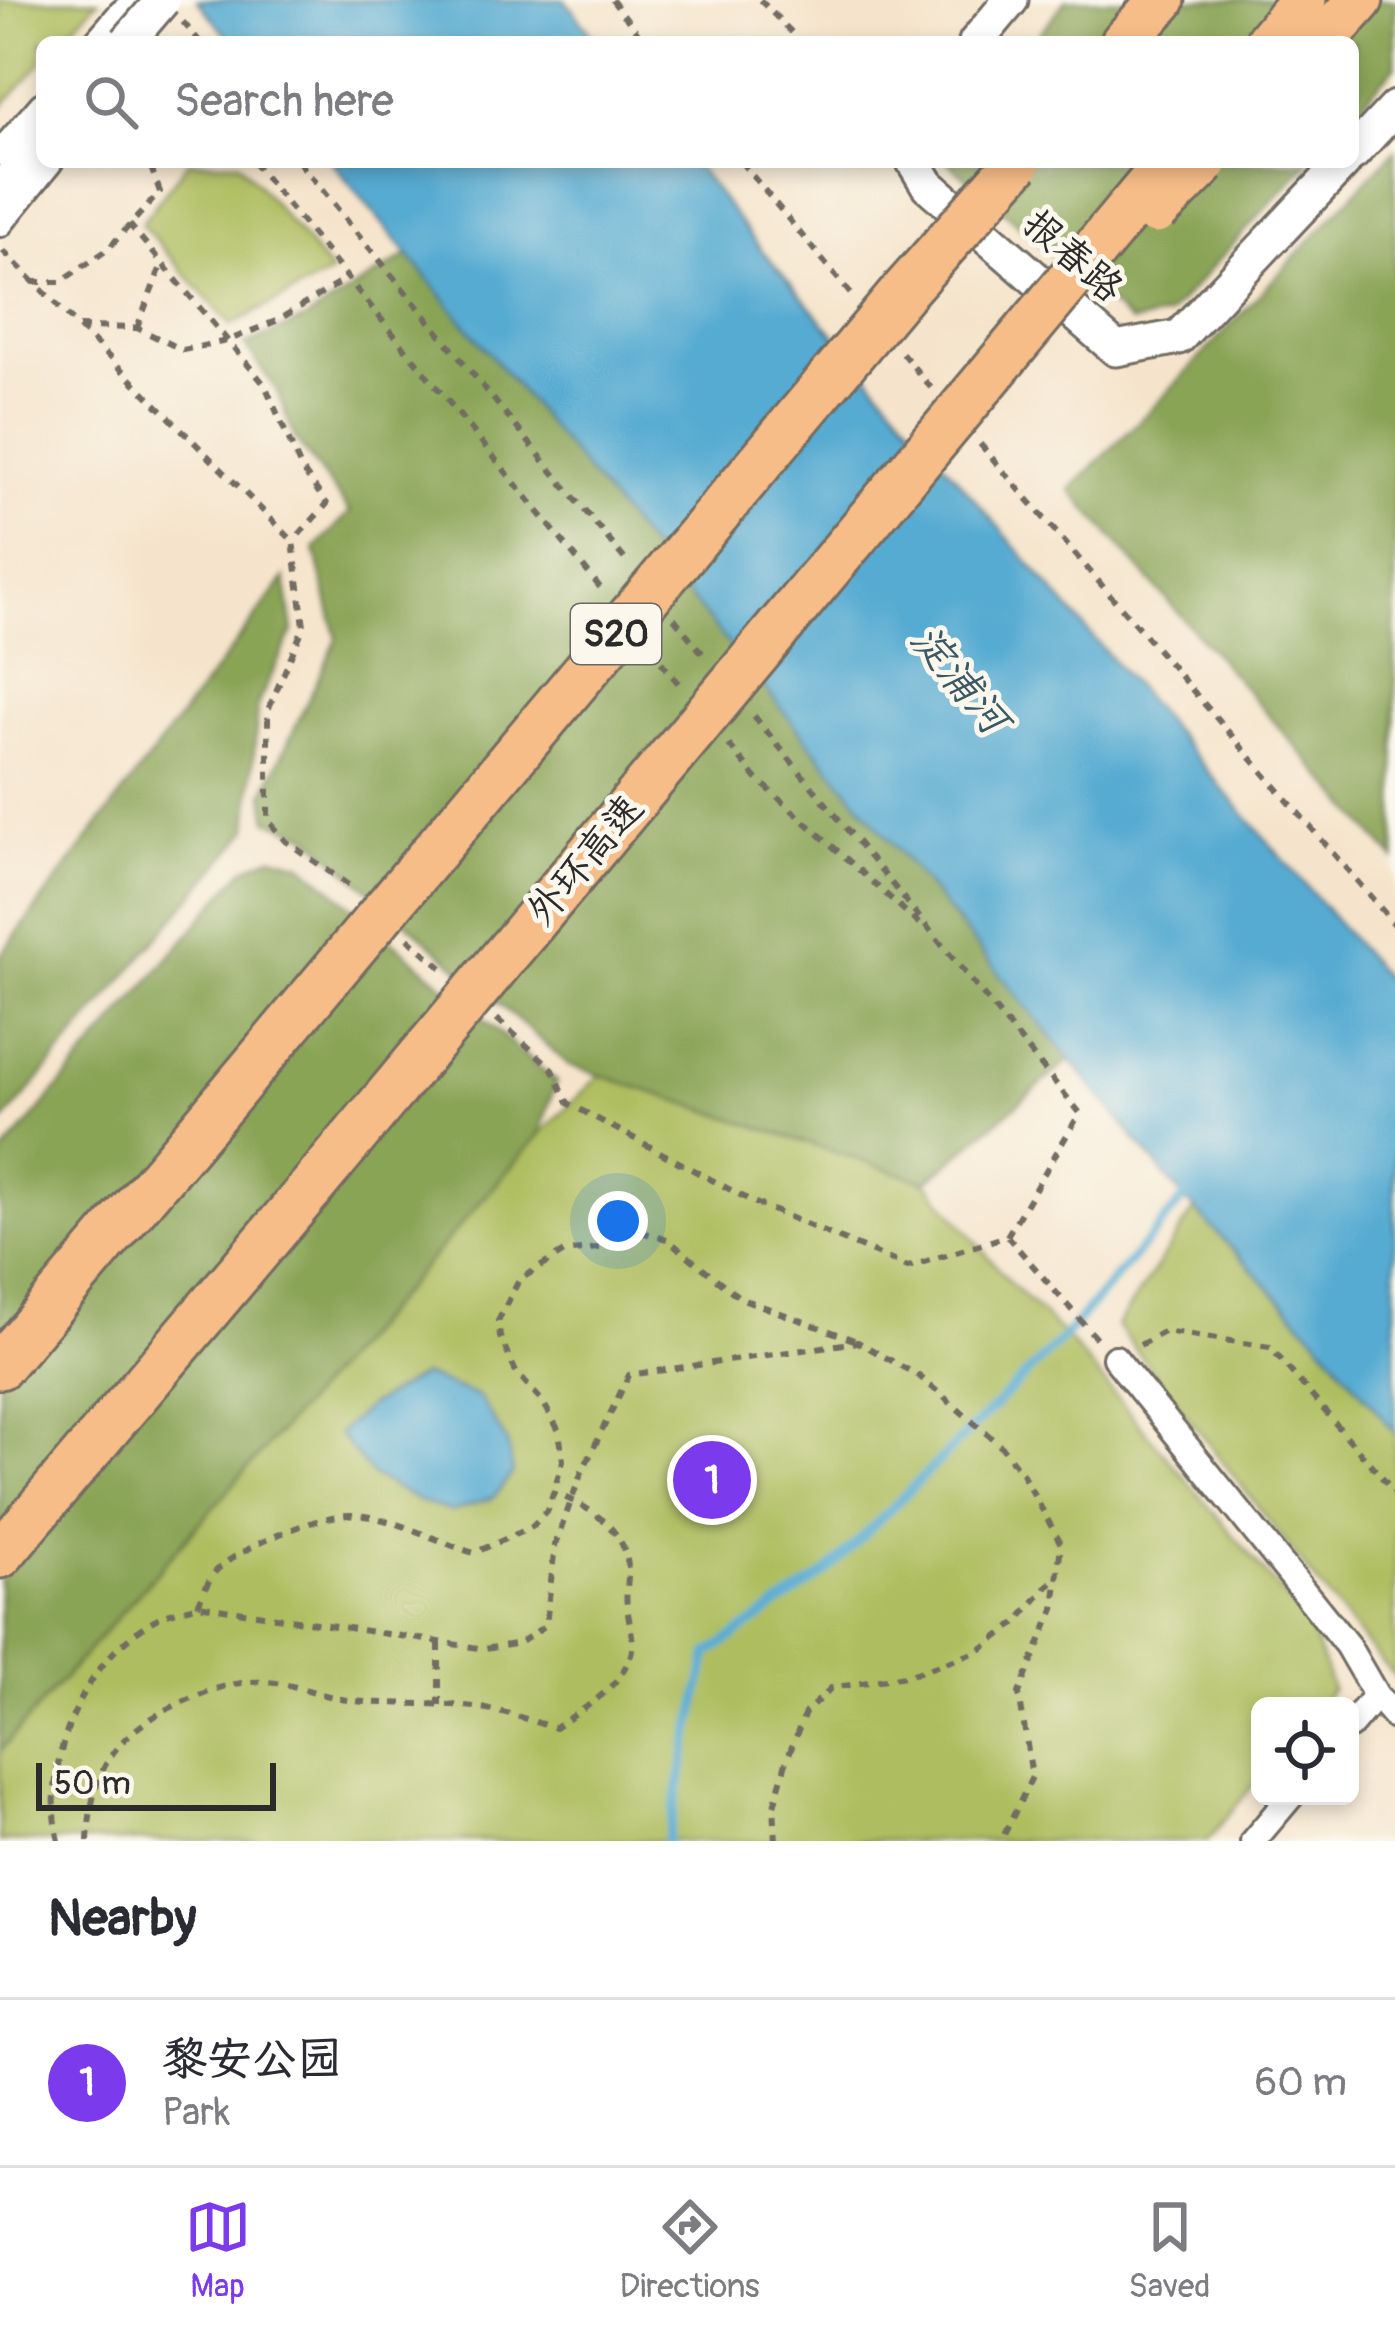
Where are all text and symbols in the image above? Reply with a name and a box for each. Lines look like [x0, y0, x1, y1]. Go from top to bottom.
search box [36, 36, 1359, 168]
icon: search [78, 69, 144, 135]
text: Search here [174, 74, 394, 130]
street label: 报春路 [1013, 199, 1133, 313]
road number: S20 [571, 604, 661, 664]
water label: 淀浦河 [899, 615, 1023, 750]
street label: 外环高速 [516, 784, 654, 936]
your location [588, 1191, 648, 1251]
pin: 1 [673, 1435, 751, 1525]
map controls [1251, 1697, 1359, 1805]
button: locate [1251, 1697, 1359, 1805]
scale bar [36, 1757, 276, 1810]
text: 50 m [54, 1763, 131, 1804]
text: Nearby [48, 1887, 196, 1951]
text: 黎安公园 [162, 2032, 342, 2088]
text: 1 [79, 2058, 95, 2107]
text: 60 m [1255, 2058, 1347, 2107]
text: Park [162, 2088, 230, 2137]
tab: Map [185, 2194, 251, 2307]
tab: Directions [620, 2194, 760, 2307]
tab: Saved [1129, 2194, 1210, 2307]

